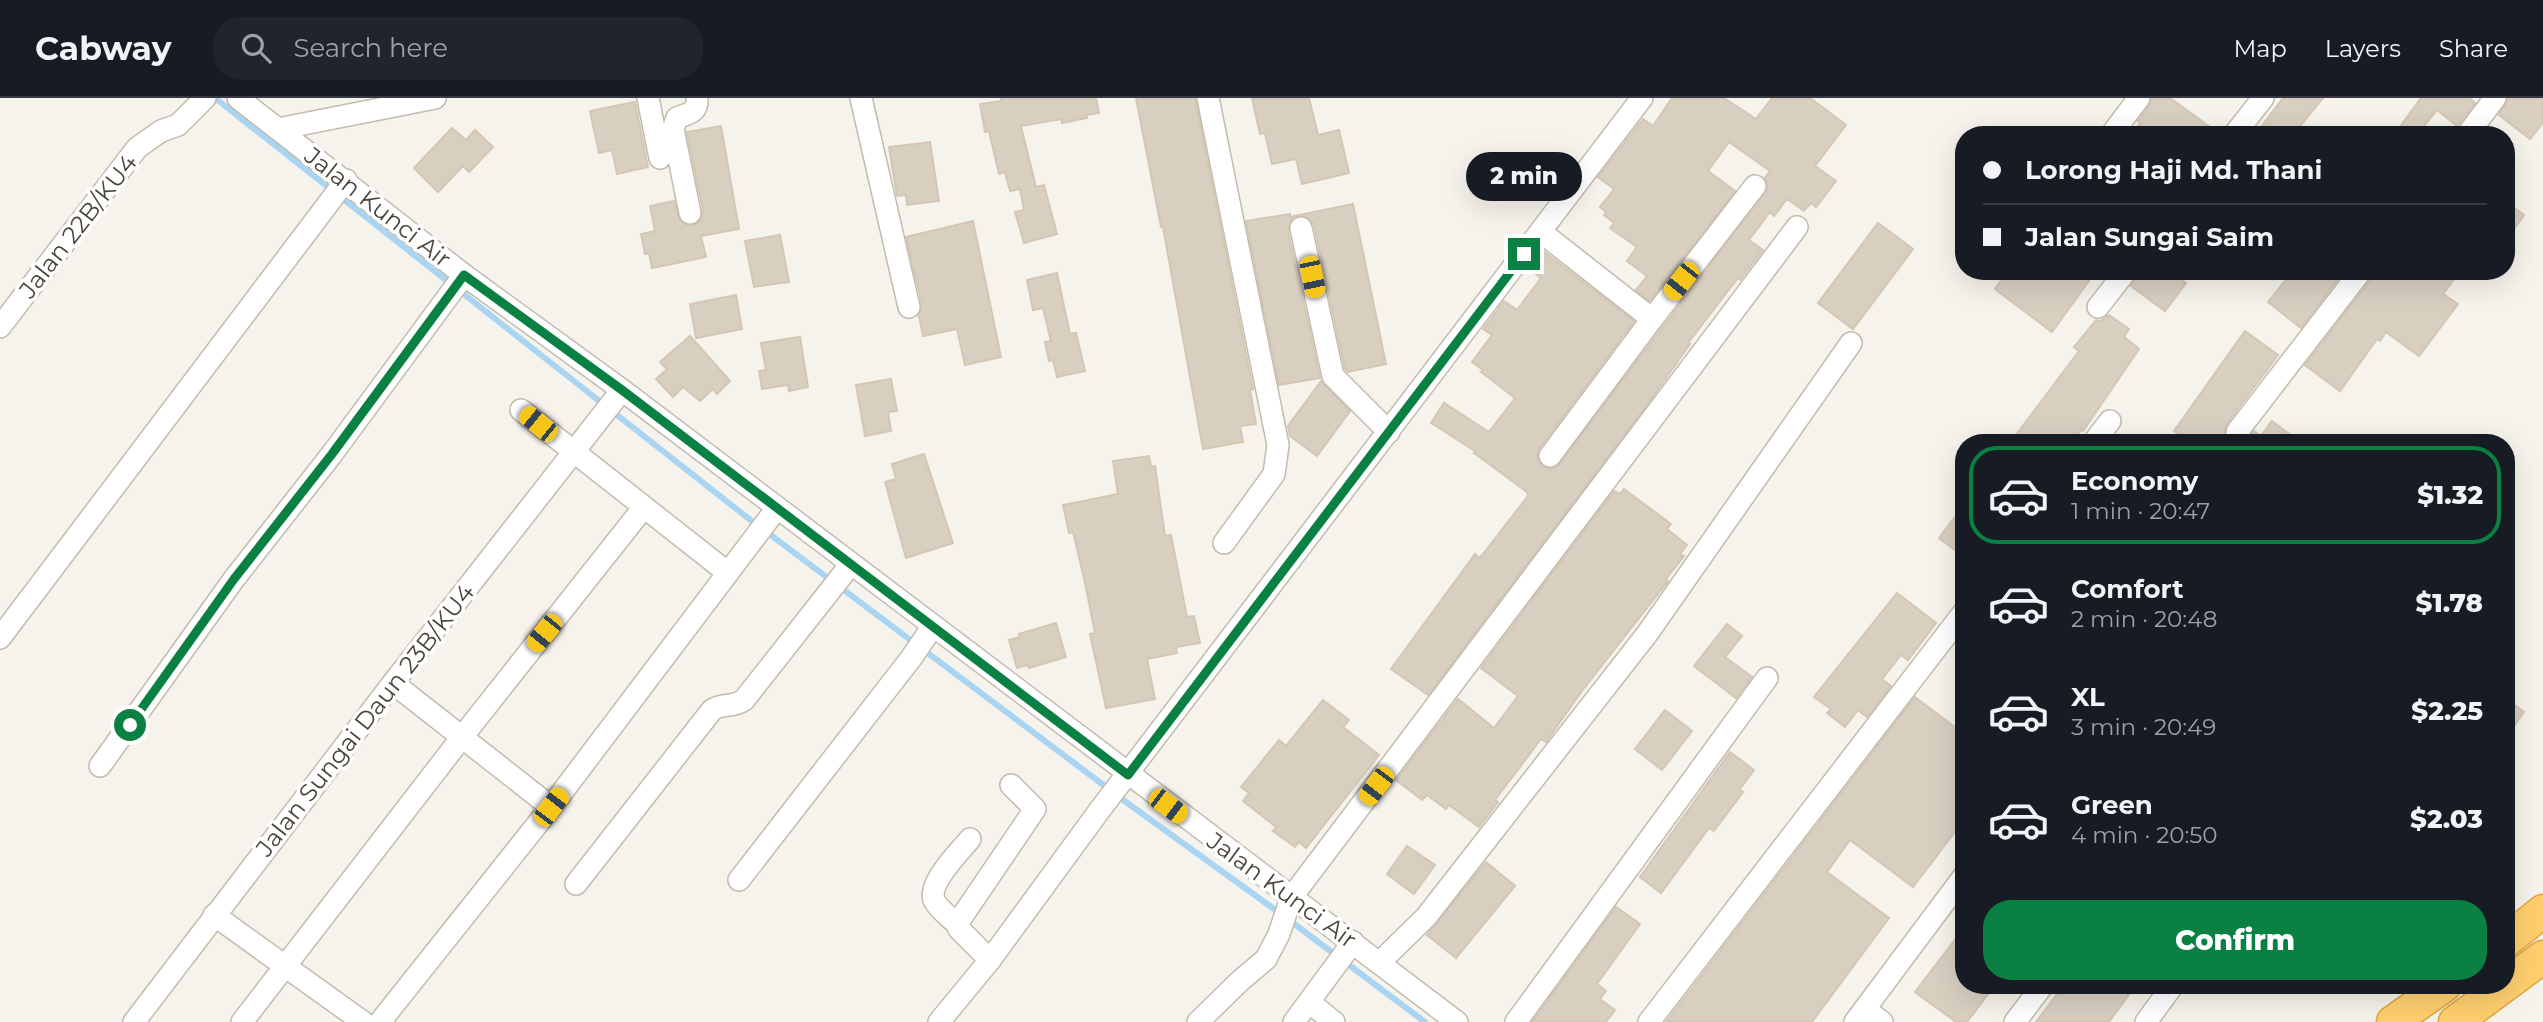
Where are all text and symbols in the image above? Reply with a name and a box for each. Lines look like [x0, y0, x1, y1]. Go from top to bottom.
search box [213, 17, 703, 80]
text: Cabway [35, 28, 171, 68]
icon: search [237, 29, 275, 67]
text: Search here [293, 32, 448, 64]
text: Map [2233, 34, 2287, 63]
text: Layers [2325, 34, 2401, 63]
text: Share [2439, 34, 2508, 63]
street label: Jalan Kunci Air [298, 140, 457, 273]
street label: Jalan 22B/KU4 [12, 148, 143, 304]
callout: 2 min [1466, 152, 1582, 202]
text: Lorong Haji Md. Thani [2025, 154, 2322, 186]
text: 2 min [1490, 162, 1558, 190]
text: Jalan Sungai Saim [2025, 221, 2274, 253]
route end [1508, 238, 1540, 270]
car [1298, 254, 1327, 300]
car [1660, 258, 1703, 304]
car [516, 403, 561, 445]
icon: car [1987, 464, 2050, 527]
text: Economy [2071, 465, 2198, 497]
text: $1.32 [2417, 479, 2483, 511]
text: 1 min · 20:47 [2071, 497, 2210, 525]
icon: car [1987, 572, 2050, 635]
text: Comfort [2071, 573, 2183, 605]
street label: Jalan Sungai Daun 23B/KU4 [249, 578, 480, 863]
text: $1.78 [2416, 587, 2483, 619]
text: 2 min · 20:48 [2071, 605, 2217, 633]
car [523, 610, 566, 656]
icon: car [1987, 680, 2050, 743]
text: XL [2071, 681, 2105, 713]
text: $2.25 [2411, 695, 2483, 727]
route start [114, 709, 146, 741]
text: 3 min · 20:49 [2071, 713, 2216, 741]
car [1355, 763, 1398, 809]
car [530, 784, 573, 830]
car [1145, 785, 1192, 827]
icon: car [1987, 788, 2050, 851]
text: Green [2071, 789, 2153, 821]
text: $2.03 [2410, 803, 2483, 835]
text: 4 min · 20:50 [2071, 821, 2218, 849]
street label: Jalan Kunci Air [1201, 825, 1362, 954]
button: Confirm [1983, 900, 2487, 980]

